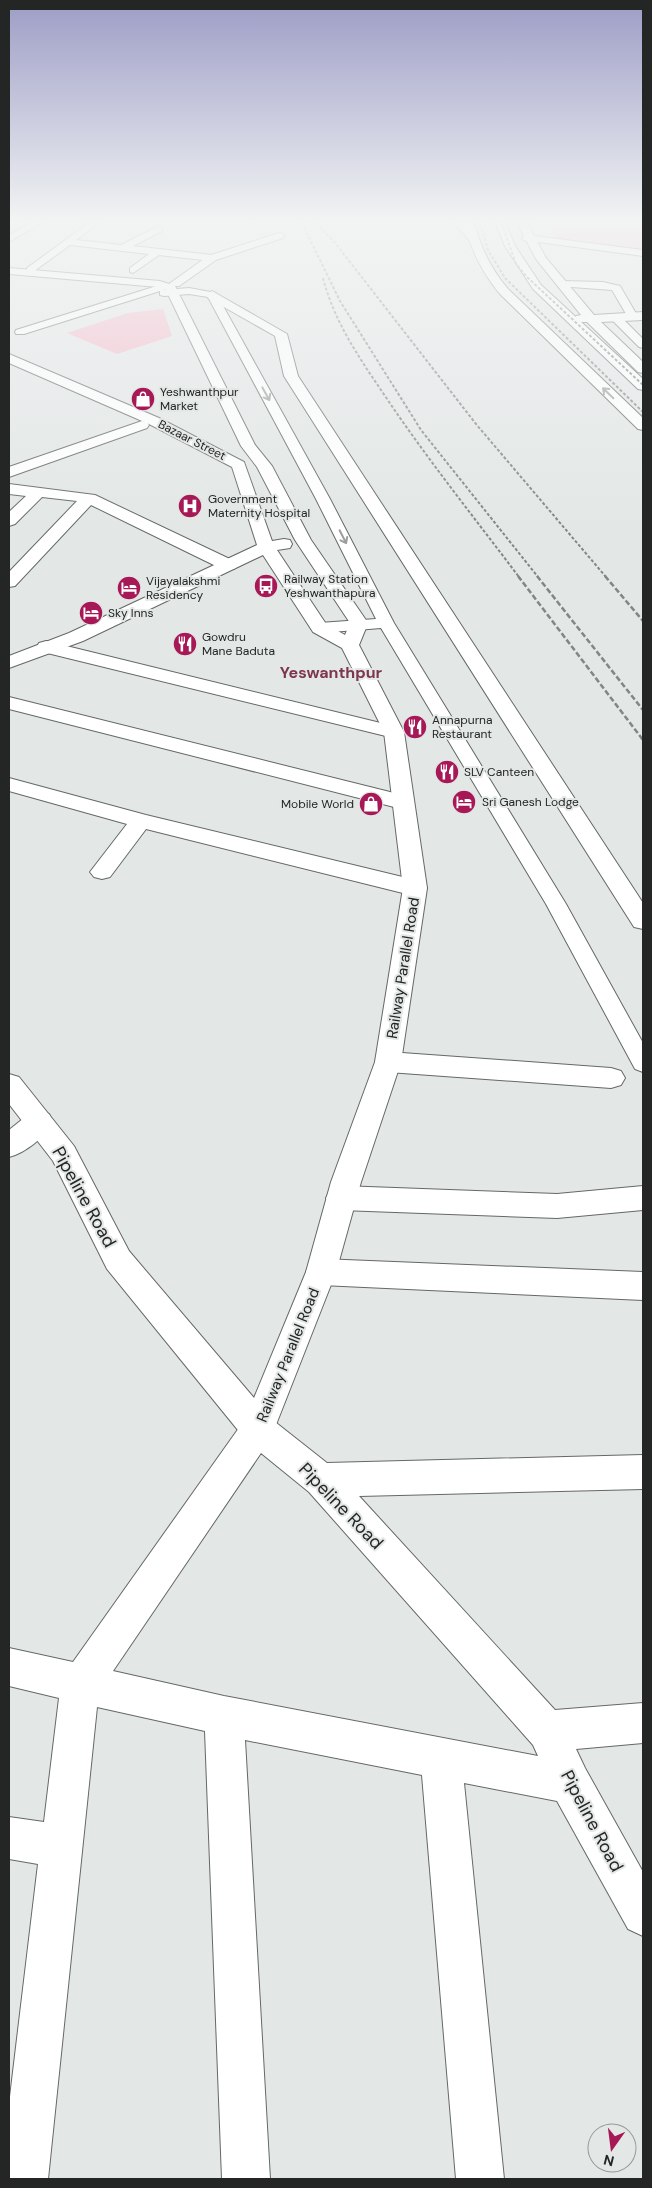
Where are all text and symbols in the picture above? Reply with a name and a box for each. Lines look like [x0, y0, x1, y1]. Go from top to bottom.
place label: Yeshwanthpur Market [160, 384, 239, 414]
shop icon: Yeshwanthpur Market [130, 386, 156, 412]
one-way arrow [262, 386, 271, 401]
one-way arrow [602, 386, 614, 399]
street label: Bazaar Street [155, 416, 229, 464]
place label: Government Maternity Hospital [208, 491, 310, 521]
hospital icon: Government Maternity Hospital [177, 493, 203, 519]
one-way arrow [338, 530, 348, 545]
place label: Railway Station Yeshwanthapura [284, 571, 376, 601]
place label: Vijayalakshmi Residency [146, 573, 221, 603]
bus stop icon: Railway Station Yeshwanthapura [253, 573, 279, 599]
hotel icon: Vijayalakshmi Residency [116, 575, 142, 601]
hotel icon: Sky Inns [78, 600, 104, 626]
place label: Sky Inns [108, 605, 153, 621]
place label: Gowdru Mane Baduta [202, 629, 275, 659]
restaurant icon: Gowdru Mane Baduta [172, 631, 198, 657]
district label: Yeswanthpur [280, 662, 383, 683]
place label: Annapurna Restaurant [432, 712, 493, 742]
restaurant icon: Annapurna Restaurant [402, 714, 428, 740]
restaurant icon: SLV Canteen [434, 759, 460, 785]
place label: SLV Canteen [464, 764, 534, 780]
hotel icon: Sri Ganesh Lodge [451, 789, 477, 815]
shop icon: Mobile World [358, 791, 384, 817]
place label: Sri Ganesh Lodge [482, 794, 579, 810]
place label: Mobile World [281, 796, 354, 812]
street label: Railway Parallel Road [382, 896, 424, 1040]
street label: Pipeline Road [46, 1142, 122, 1252]
street label: Railway Parallel Road [252, 1285, 324, 1425]
street label: Pipeline Road [294, 1457, 388, 1555]
street label: Pipeline Road [555, 1766, 629, 1876]
north arrow [587, 2123, 637, 2173]
text: N [602, 2151, 616, 2171]

